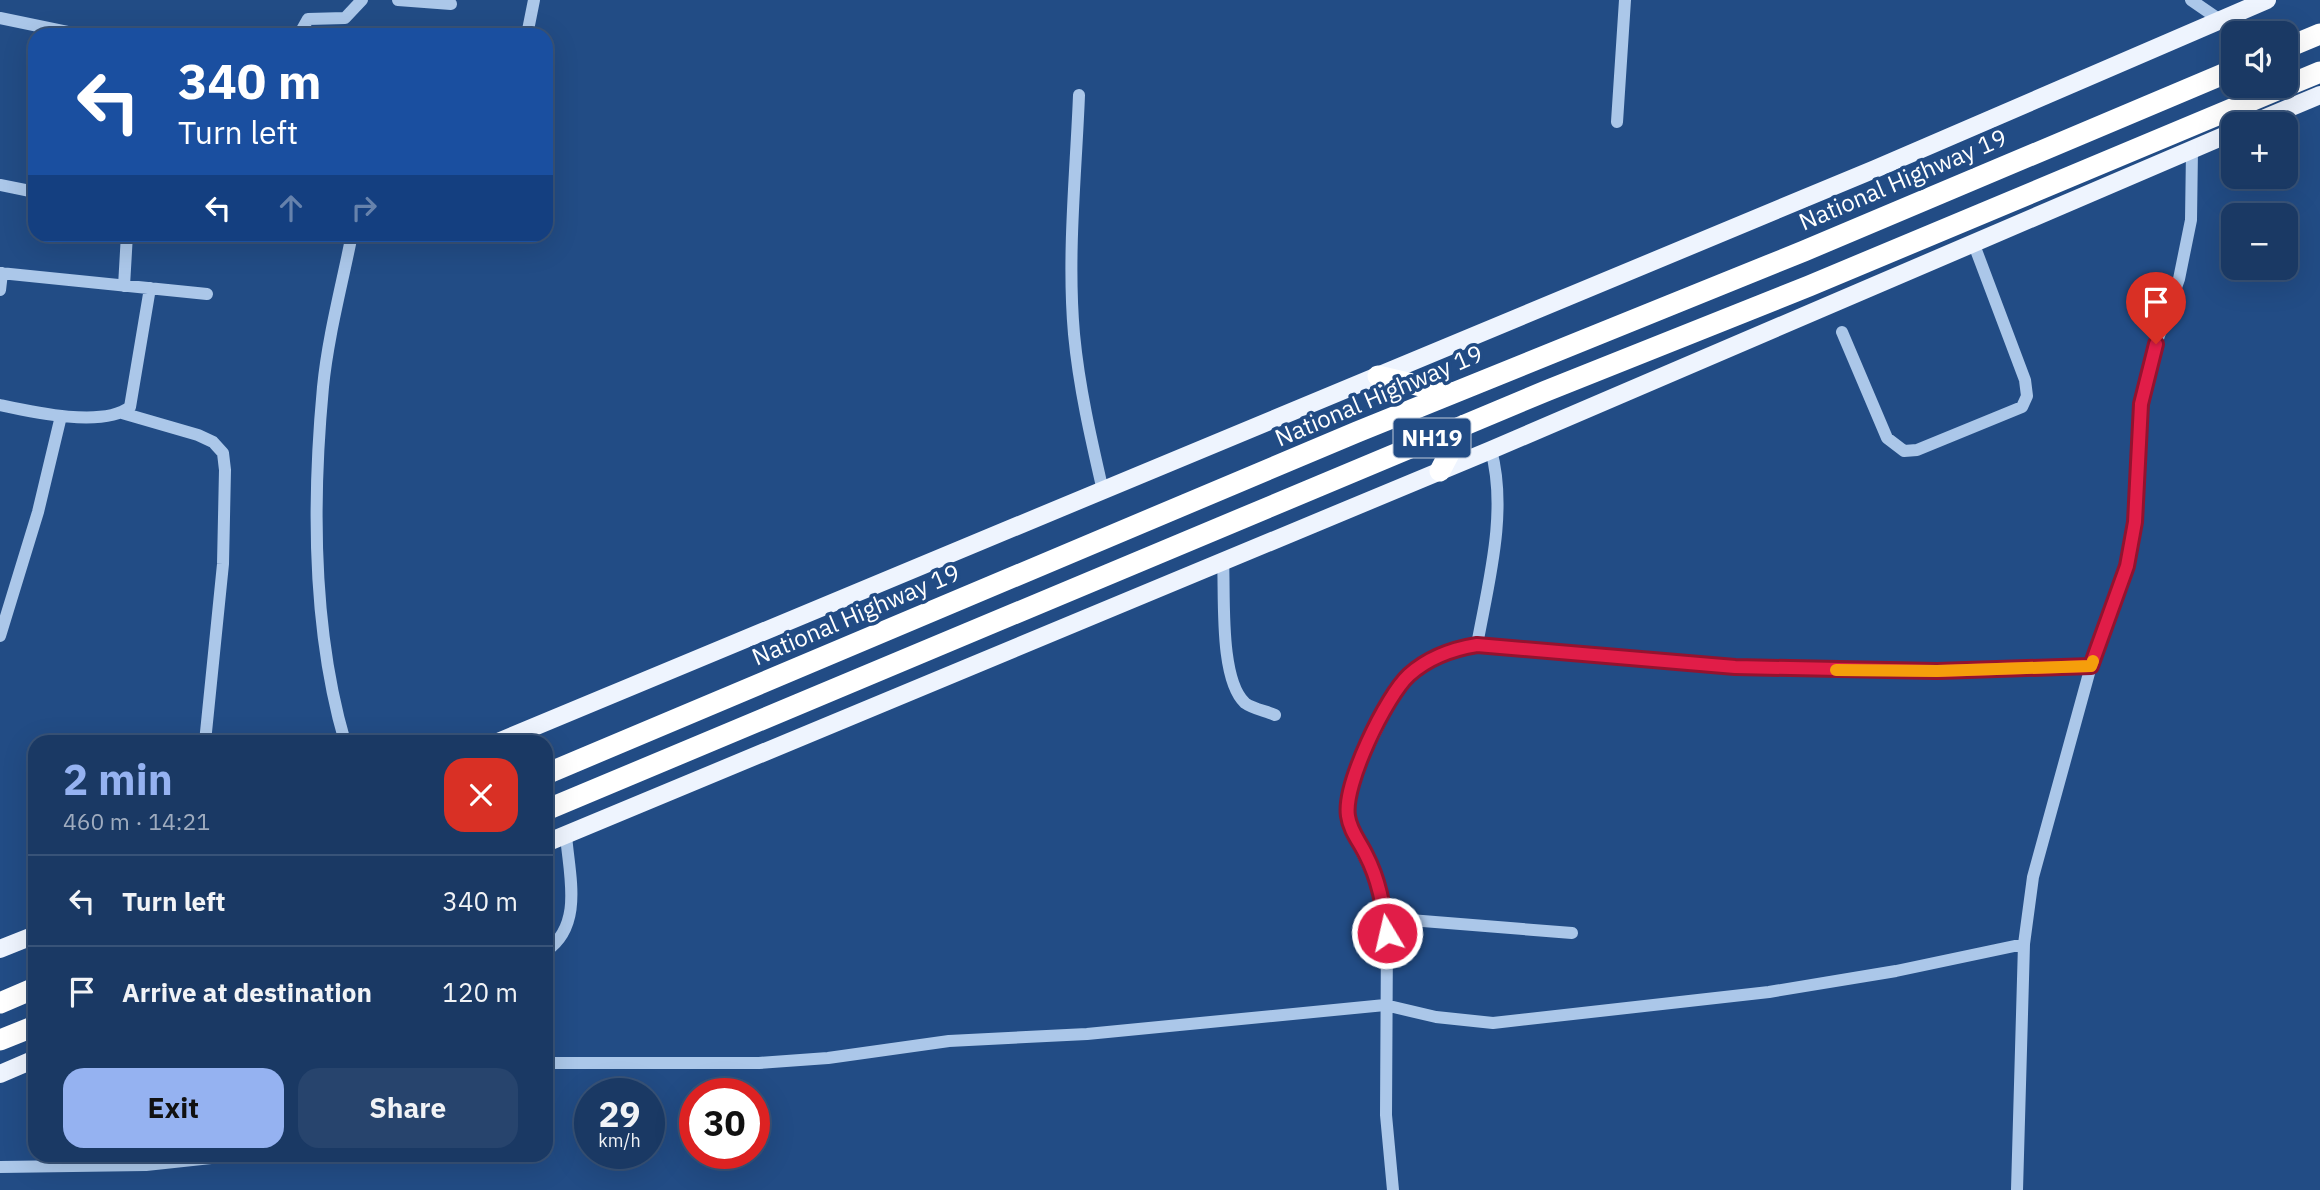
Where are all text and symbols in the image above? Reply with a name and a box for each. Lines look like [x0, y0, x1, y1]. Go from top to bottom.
map controls [2221, 21, 2298, 280]
button: sound [2221, 21, 2298, 98]
text: 340 m [178, 49, 322, 112]
icon: left [63, 56, 154, 147]
text: Turn left [178, 111, 298, 153]
button: + [2221, 112, 2298, 189]
street label: National Highway 19 [1794, 121, 2011, 237]
icon: left [199, 189, 237, 227]
icon: ahead [272, 189, 310, 227]
icon: right [345, 189, 383, 227]
button: − [2221, 203, 2298, 280]
pin [2126, 272, 2186, 344]
icon: arrive [2137, 283, 2175, 321]
street label: National Highway 19 [1270, 337, 1487, 453]
road number: NH19 [1394, 418, 1470, 458]
street label: National Highway 19 [747, 556, 964, 672]
text: 2 min [63, 752, 173, 807]
button: close [444, 758, 518, 832]
text: 460 m · 14:21 [63, 806, 210, 836]
icon: left [63, 882, 101, 920]
text: Turn left [122, 884, 225, 918]
text: 340 m [442, 884, 518, 918]
position arrow [1350, 896, 1424, 970]
icon: arrive [63, 973, 101, 1011]
text: Arrive at destination [122, 975, 372, 1009]
text: 120 m [442, 975, 518, 1009]
button: Exit [63, 1068, 284, 1148]
button: Share [298, 1068, 518, 1148]
speed limit sign: 30 [679, 1078, 770, 1169]
text: 29 [598, 1091, 641, 1137]
text: km/h [598, 1129, 641, 1152]

